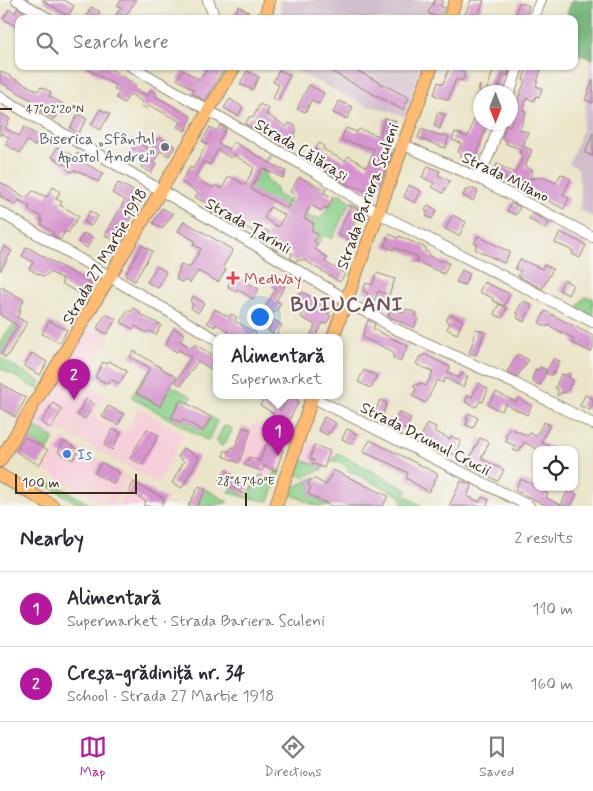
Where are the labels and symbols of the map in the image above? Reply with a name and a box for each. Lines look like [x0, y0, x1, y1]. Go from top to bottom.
north arrow [473, 85, 518, 130]
text: 47°02'20"N [26, 102, 84, 118]
street label: Strada Călărași [251, 114, 352, 187]
street label: Strada Bariera Sculeni [332, 120, 405, 273]
place label: Biserica „Sfântul Apostol Andrei” [39, 129, 155, 169]
marker: Biserica „Sfântul Apostol Andrei” [159, 141, 171, 153]
street label: Strada Milano [458, 147, 552, 208]
street label: Strada 27 Martie 1918 [58, 185, 153, 329]
street label: Strada Țarinii [201, 193, 296, 260]
place label: MedWay [244, 269, 301, 290]
marker: MedWay [226, 271, 240, 285]
district label: BUIUCANI [290, 291, 404, 319]
your location [247, 304, 273, 330]
pin: 2 [58, 359, 90, 400]
street label: Strada Drumul Crucii [356, 397, 494, 481]
pin: 1 [262, 415, 294, 456]
place label: Is [77, 445, 92, 466]
marker: Is [61, 448, 73, 460]
scale bar [15, 471, 138, 494]
text: 28°47'40"E [217, 474, 275, 490]

